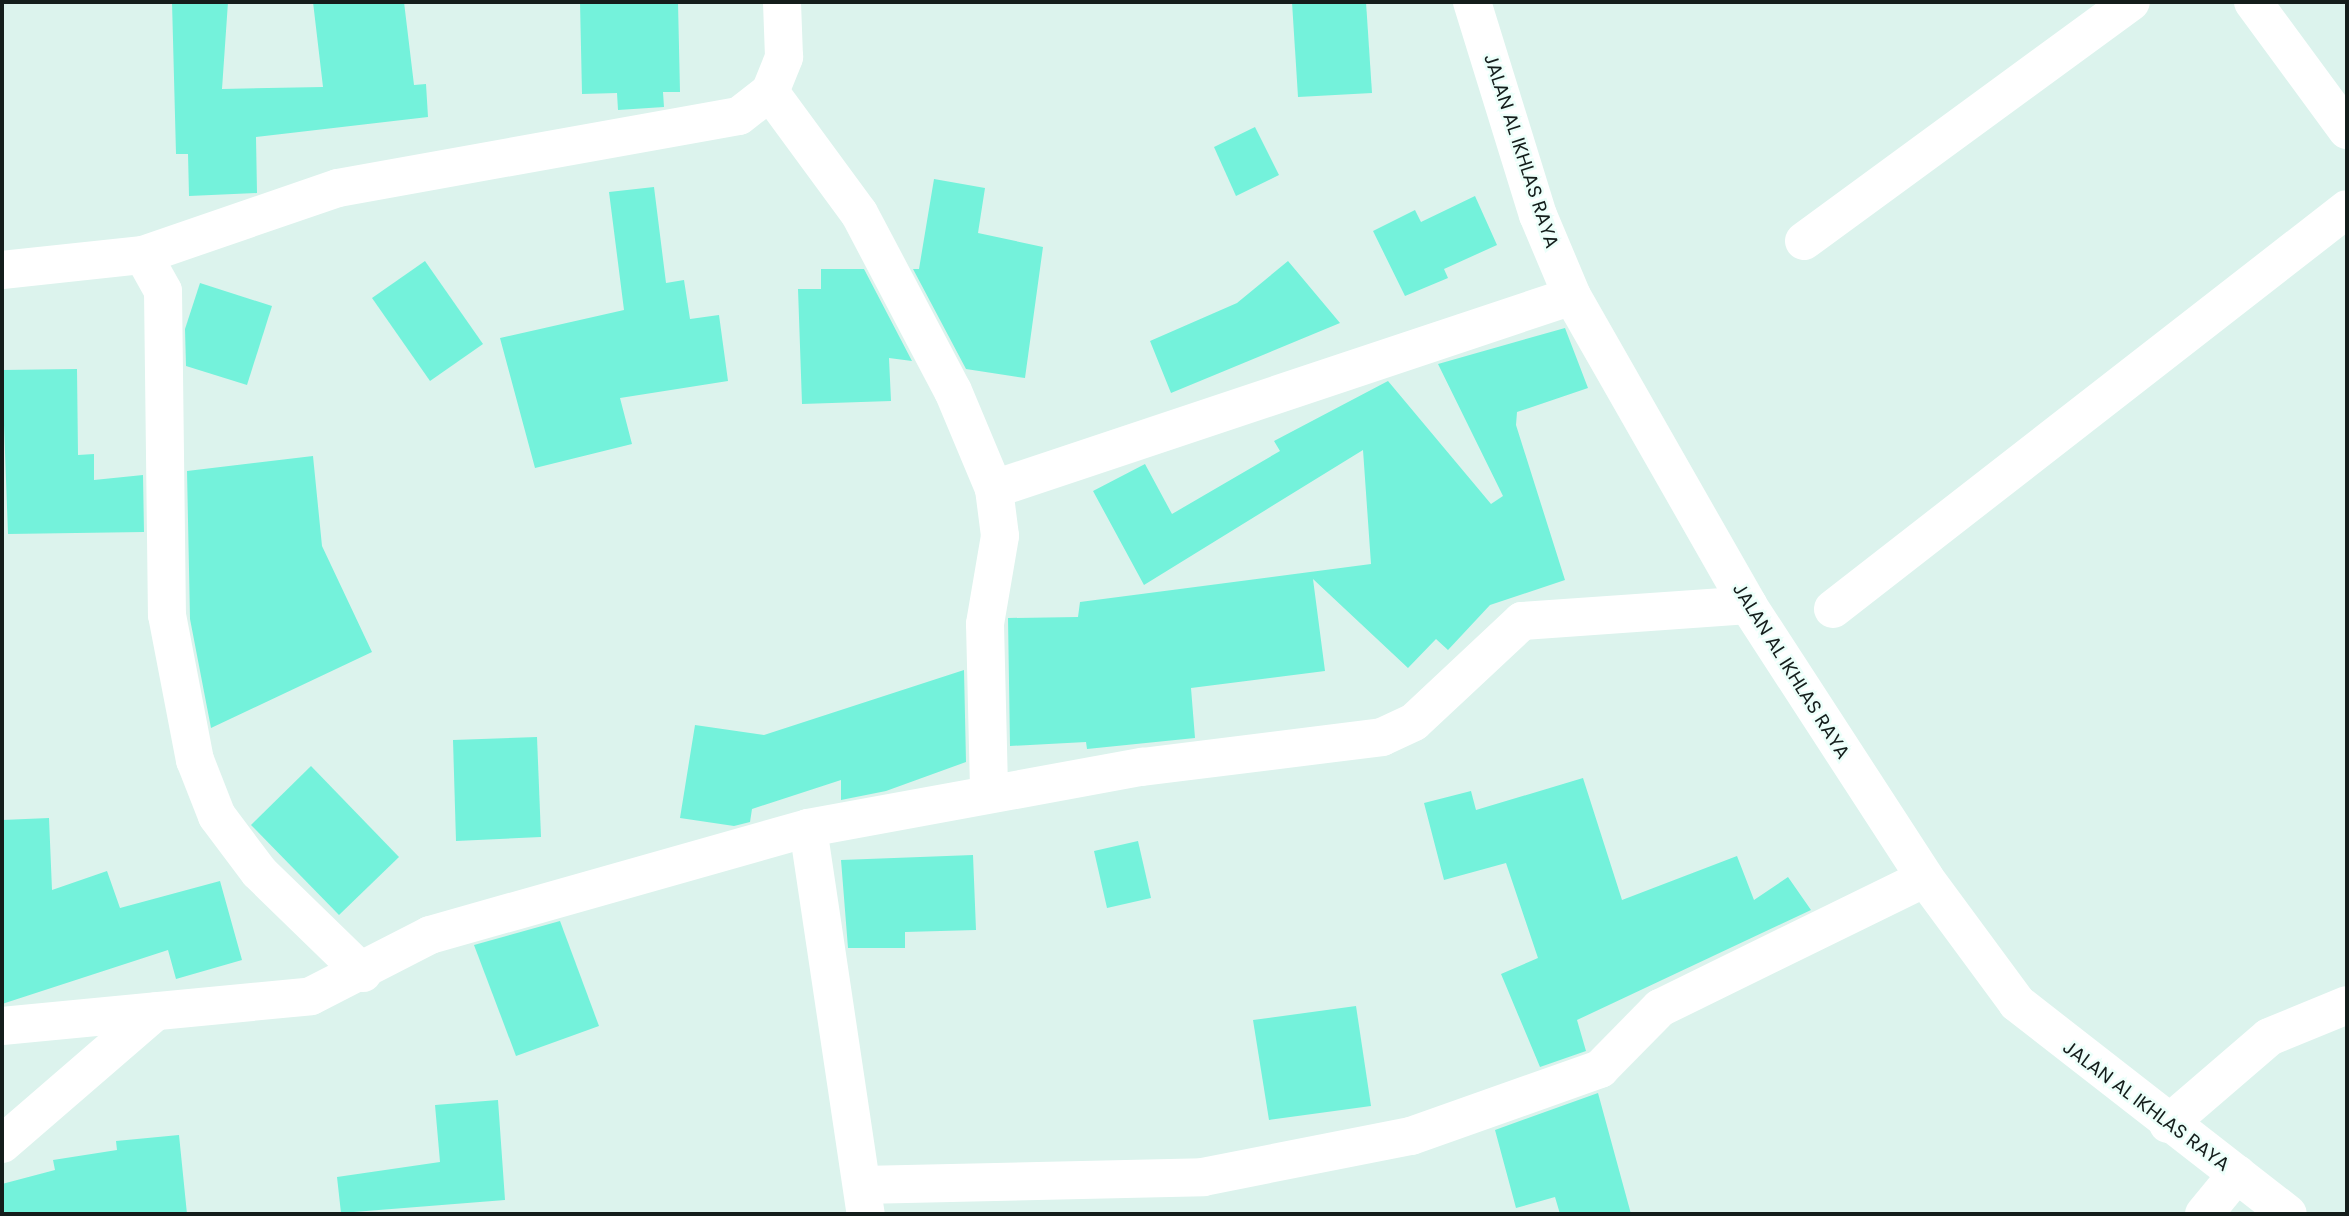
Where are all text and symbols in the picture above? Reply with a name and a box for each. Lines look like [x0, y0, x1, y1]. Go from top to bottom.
street label: JALAN AL IKHLAS RAYA [1479, 51, 1563, 251]
street label: JALAN AL IKHLAS RAYA [1728, 579, 1854, 763]
street label: JALAN AL IKHLAS RAYA [2058, 1036, 2234, 1176]

